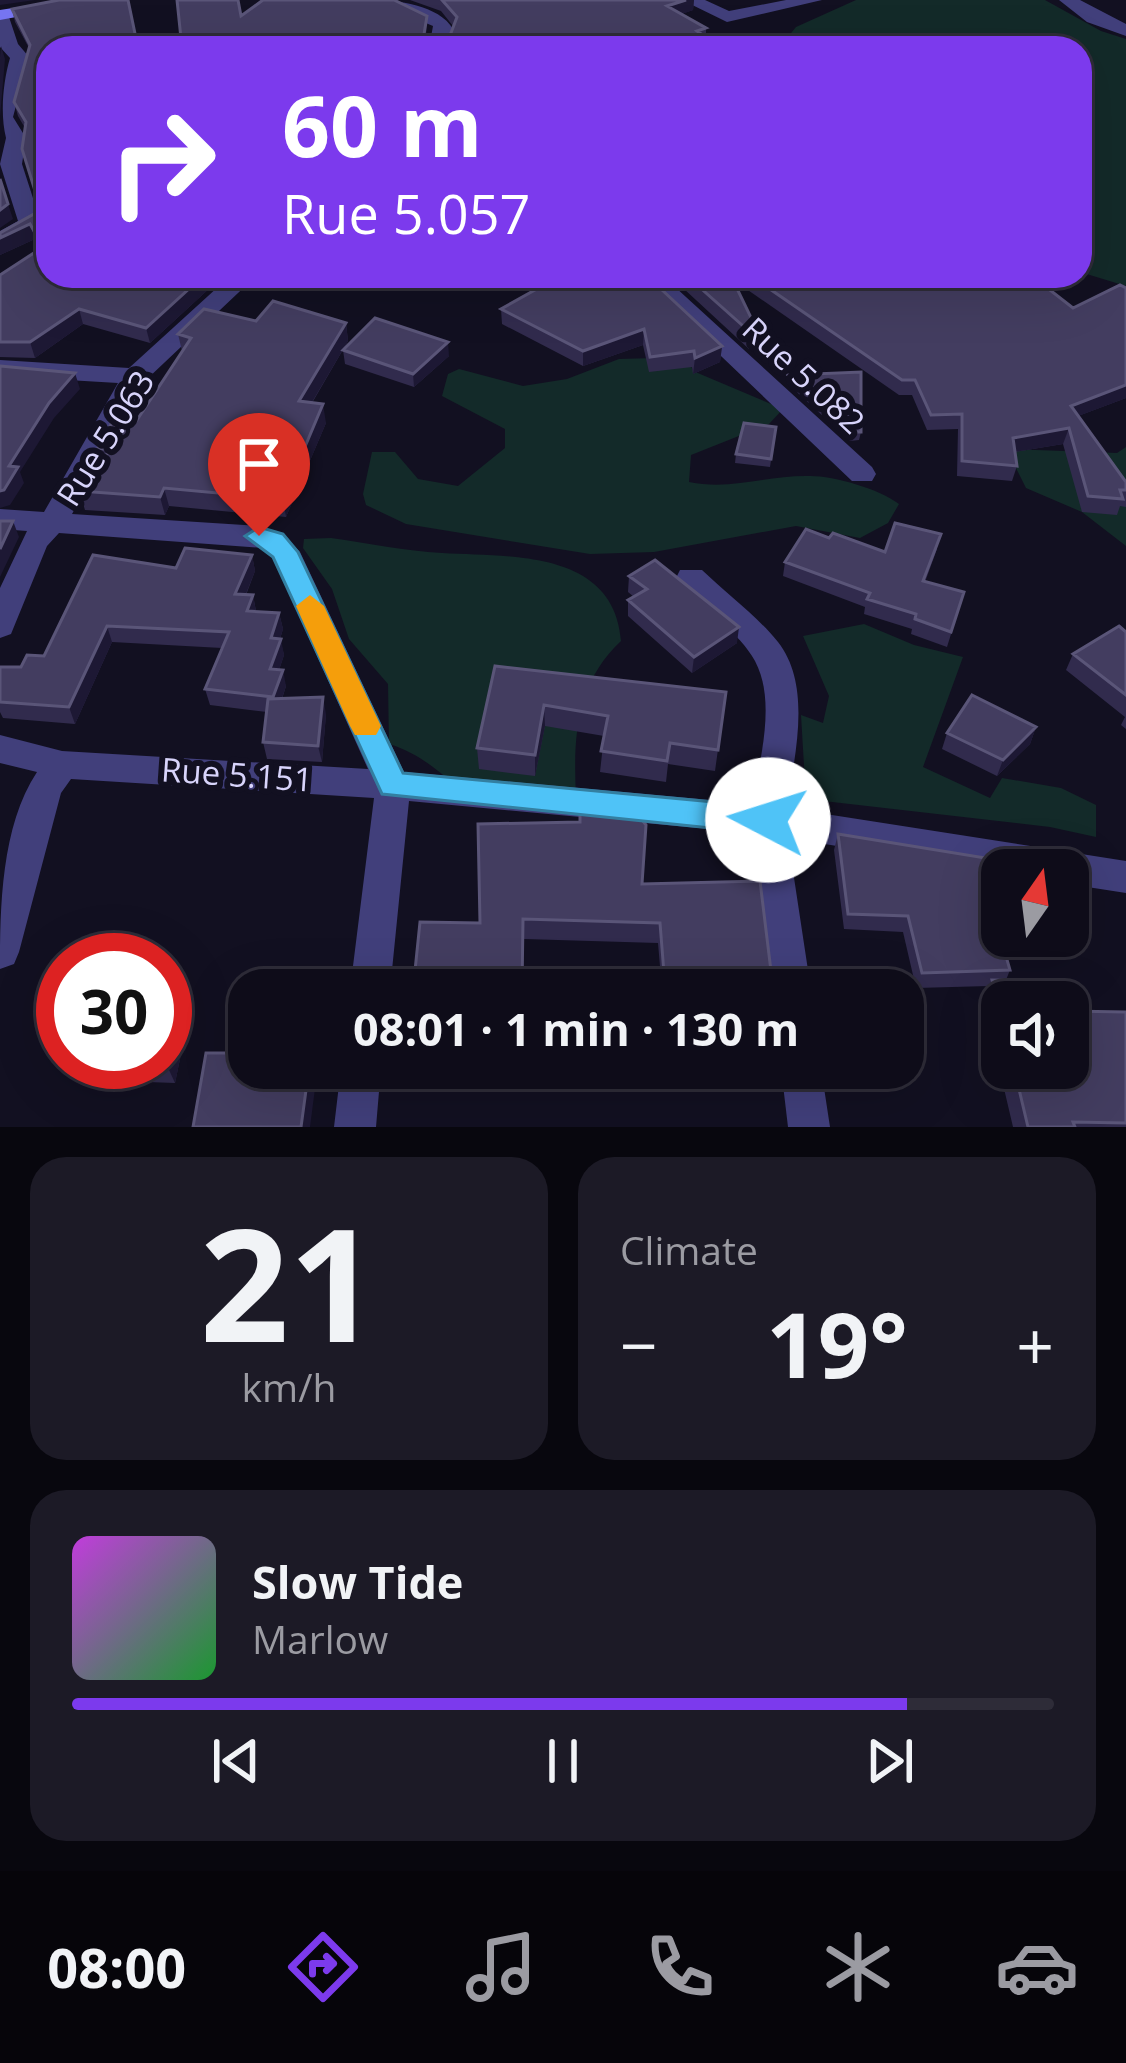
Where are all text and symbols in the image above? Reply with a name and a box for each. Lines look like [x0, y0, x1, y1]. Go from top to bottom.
text: 60 m [282, 67, 482, 182]
icon: right [84, 84, 240, 240]
text: Rue 5.057 [282, 176, 530, 250]
street label: Rue 5.082 [733, 307, 875, 443]
street label: Rue 5.063 [46, 362, 164, 514]
pin [208, 413, 310, 536]
icon: arrive [226, 431, 292, 497]
street label: Rue 5.151 [160, 746, 314, 802]
position arrow [705, 757, 831, 883]
north arrow [981, 849, 1089, 957]
map controls [981, 849, 1089, 1089]
speed limit sign: 30 [36, 933, 192, 1089]
button: sound [981, 981, 1089, 1089]
text: 08:01 · 1 min · 130 m [353, 998, 799, 1059]
text: 21 [200, 1175, 378, 1388]
text: Climate [620, 1223, 758, 1276]
text: 19° [766, 1282, 908, 1404]
text: − [620, 1299, 658, 1389]
text: + [1016, 1299, 1054, 1389]
text: km/h [242, 1360, 336, 1413]
text: Slow Tide [252, 1551, 463, 1612]
text: Marlow [252, 1612, 388, 1665]
icon: previous [203, 1728, 269, 1794]
icon: pause [530, 1728, 596, 1794]
icon: next [857, 1728, 923, 1794]
icon: directions [281, 1925, 365, 2009]
icon: music [459, 1925, 543, 2009]
icon: phone [638, 1925, 722, 2009]
icon: climate [816, 1925, 900, 2009]
icon: car [995, 1925, 1079, 2009]
text: 08:00 [47, 1930, 186, 2004]

